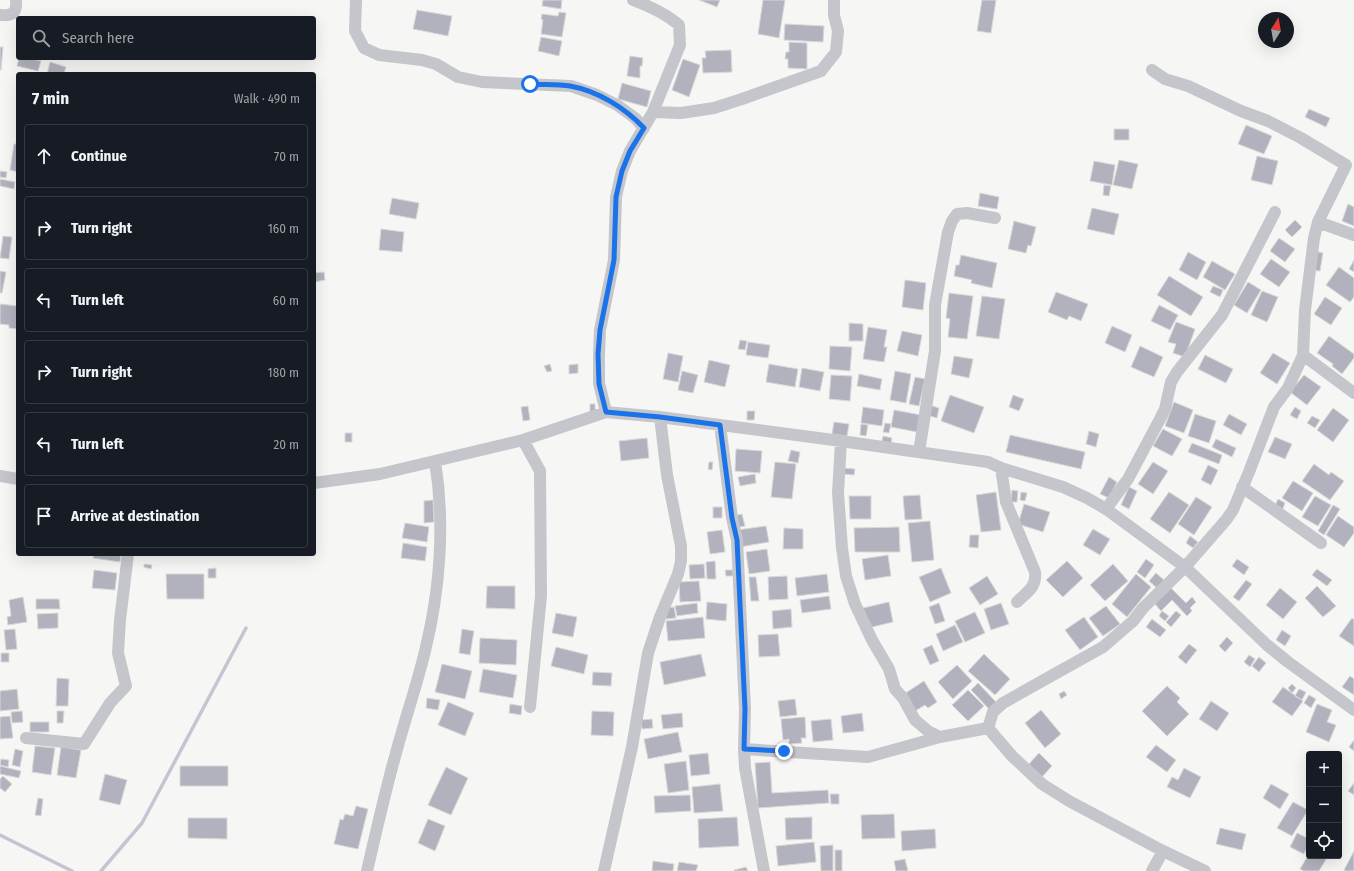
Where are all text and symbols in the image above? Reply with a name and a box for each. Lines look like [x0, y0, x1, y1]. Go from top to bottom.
north arrow [1258, 12, 1294, 48]
search box [16, 16, 316, 60]
icon: search [30, 27, 52, 49]
text: Search here [62, 29, 134, 47]
route start [521, 75, 539, 93]
text: 7 min [32, 88, 69, 109]
text: Walk · 490 m [234, 91, 300, 106]
icon: ahead [33, 145, 55, 167]
text: Continue [71, 147, 127, 165]
text: 70 m [274, 149, 299, 164]
icon: right [33, 217, 55, 239]
text: Turn right [71, 219, 132, 237]
text: 160 m [268, 221, 299, 236]
icon: left [33, 289, 55, 311]
text: Turn left [71, 291, 124, 309]
text: 60 m [273, 293, 299, 308]
icon: right [33, 361, 55, 383]
text: Turn right [71, 363, 132, 381]
text: 180 m [268, 365, 299, 380]
icon: left [33, 433, 55, 455]
text: Turn left [71, 435, 124, 453]
text: 20 m [273, 437, 299, 452]
icon: arrive [33, 505, 55, 527]
text: Arrive at destination [71, 507, 199, 525]
route end [775, 742, 793, 760]
map controls [1306, 751, 1342, 859]
button: + [1306, 751, 1342, 787]
button: − [1306, 787, 1342, 823]
button: locate [1306, 823, 1342, 859]

